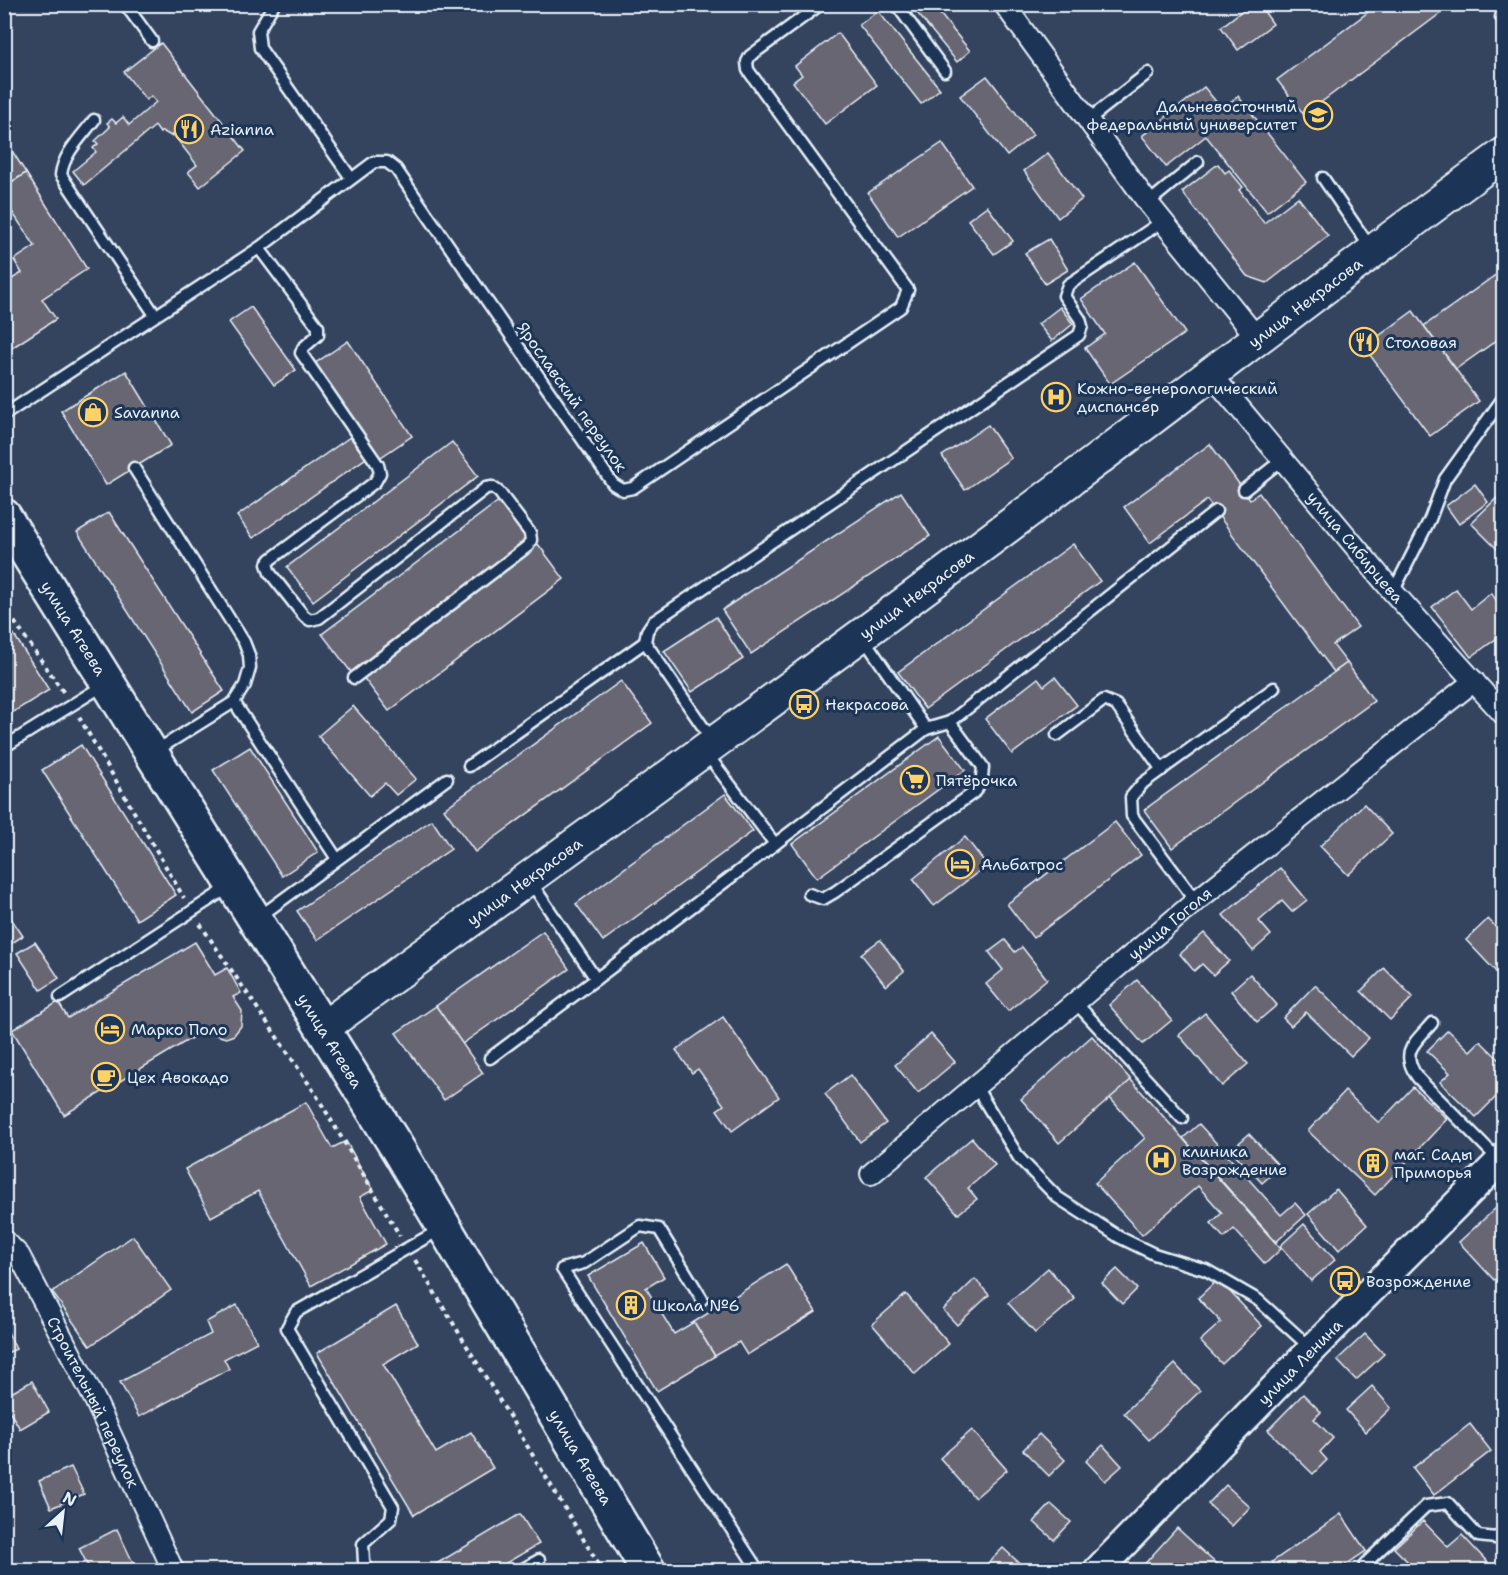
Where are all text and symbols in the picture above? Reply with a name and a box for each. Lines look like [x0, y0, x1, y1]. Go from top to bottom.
place label: Дальневосточный федеральный университет [1087, 96, 1298, 135]
school or university icon: Дальневосточный федеральный университет [1302, 99, 1334, 131]
restaurant icon: Azianna [173, 113, 205, 145]
place label: Azianna [210, 119, 274, 140]
street label: улица Некрасова [1244, 253, 1366, 352]
street label: Ярославский переулок [512, 318, 632, 476]
restaurant icon: Столовая [1348, 326, 1380, 358]
place label: Столовая [1385, 332, 1457, 353]
place label: Кожно-венерологический диспансер [1077, 378, 1278, 417]
hospital icon: Кожно-венерологический диспансер [1040, 381, 1072, 413]
shop icon: Savanna [77, 396, 109, 428]
place label: Savanna [114, 402, 180, 423]
street label: улица Сибирцева [1303, 487, 1408, 607]
street label: улица Некрасова [855, 545, 978, 644]
street label: улица Агеева [36, 577, 111, 680]
bus stop icon: Некрасова [788, 688, 820, 720]
place label: Некрасова [825, 694, 909, 715]
supermarket icon: Пятёрочка [899, 764, 931, 796]
place label: Пятёрочка [936, 770, 1017, 791]
street label: улица Некрасова [463, 832, 586, 930]
hotel icon: Альбатрос [944, 848, 976, 880]
place label: Альбатрос [981, 854, 1063, 875]
street label: улица Гоголя [1123, 882, 1216, 964]
street label: улица Агеева [293, 989, 368, 1092]
hotel icon: Марко Поло [94, 1013, 126, 1045]
place label: Марко Поло [131, 1019, 227, 1040]
cafe icon: Цех Авокадо [90, 1061, 122, 1093]
place label: Цех Авокадо [127, 1067, 229, 1088]
place label: клиника Возрождение [1182, 1141, 1287, 1180]
hospital icon: клиника Возрождение [1145, 1144, 1177, 1176]
place label: маг. Сады Приморья [1394, 1144, 1473, 1183]
building icon: маг. Сады Приморья [1357, 1147, 1389, 1179]
bus stop icon: Возрождение [1329, 1265, 1361, 1297]
place label: Возрождение [1366, 1271, 1471, 1292]
building icon: Школа №6 [615, 1289, 647, 1321]
place label: Школа №6 [652, 1295, 740, 1316]
street label: Строительный переулок [43, 1313, 144, 1491]
street label: улица Ленина [1253, 1314, 1347, 1409]
street label: улица Агеева [544, 1405, 618, 1509]
north arrow [33, 1482, 93, 1542]
text: N [59, 1487, 80, 1511]

